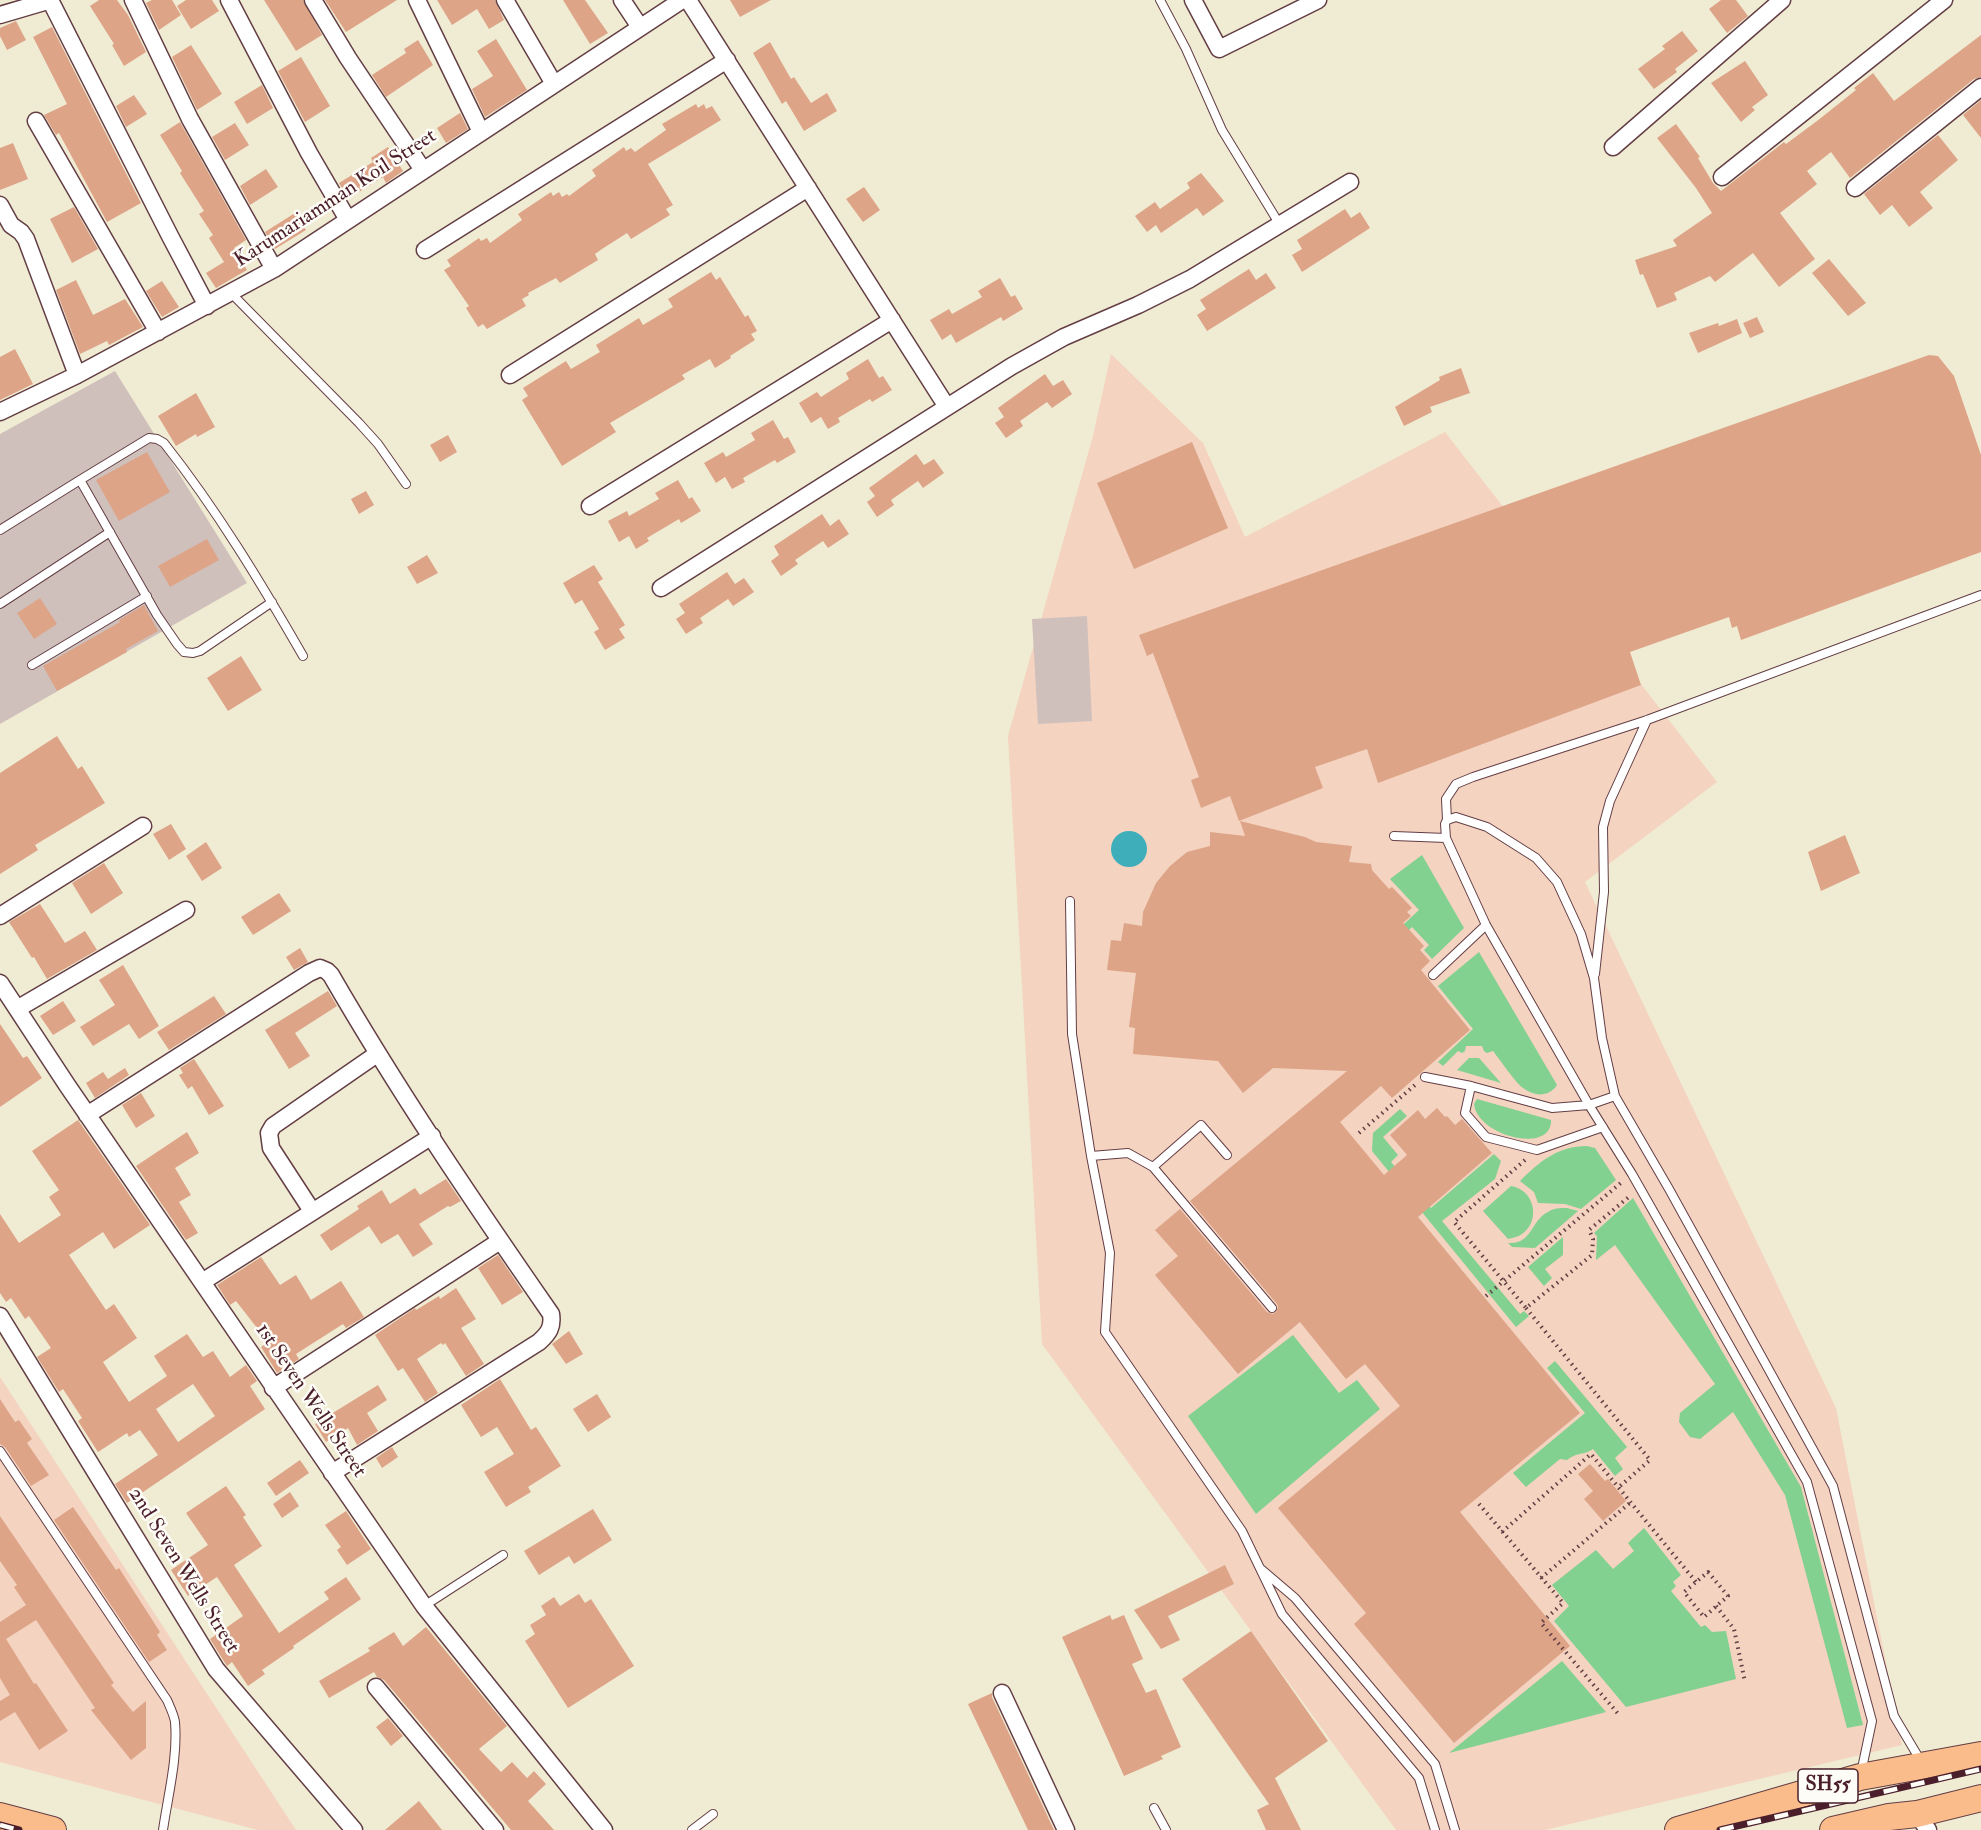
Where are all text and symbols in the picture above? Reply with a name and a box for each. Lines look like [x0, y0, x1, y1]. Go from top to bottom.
street label: Karumariamman Koil Street [230, 124, 442, 274]
street label: 1st Seven Wells Street [249, 1319, 371, 1483]
street label: 2nd Seven Wells Street [122, 1483, 244, 1659]
road number: SH55 [1798, 1769, 1858, 1803]

